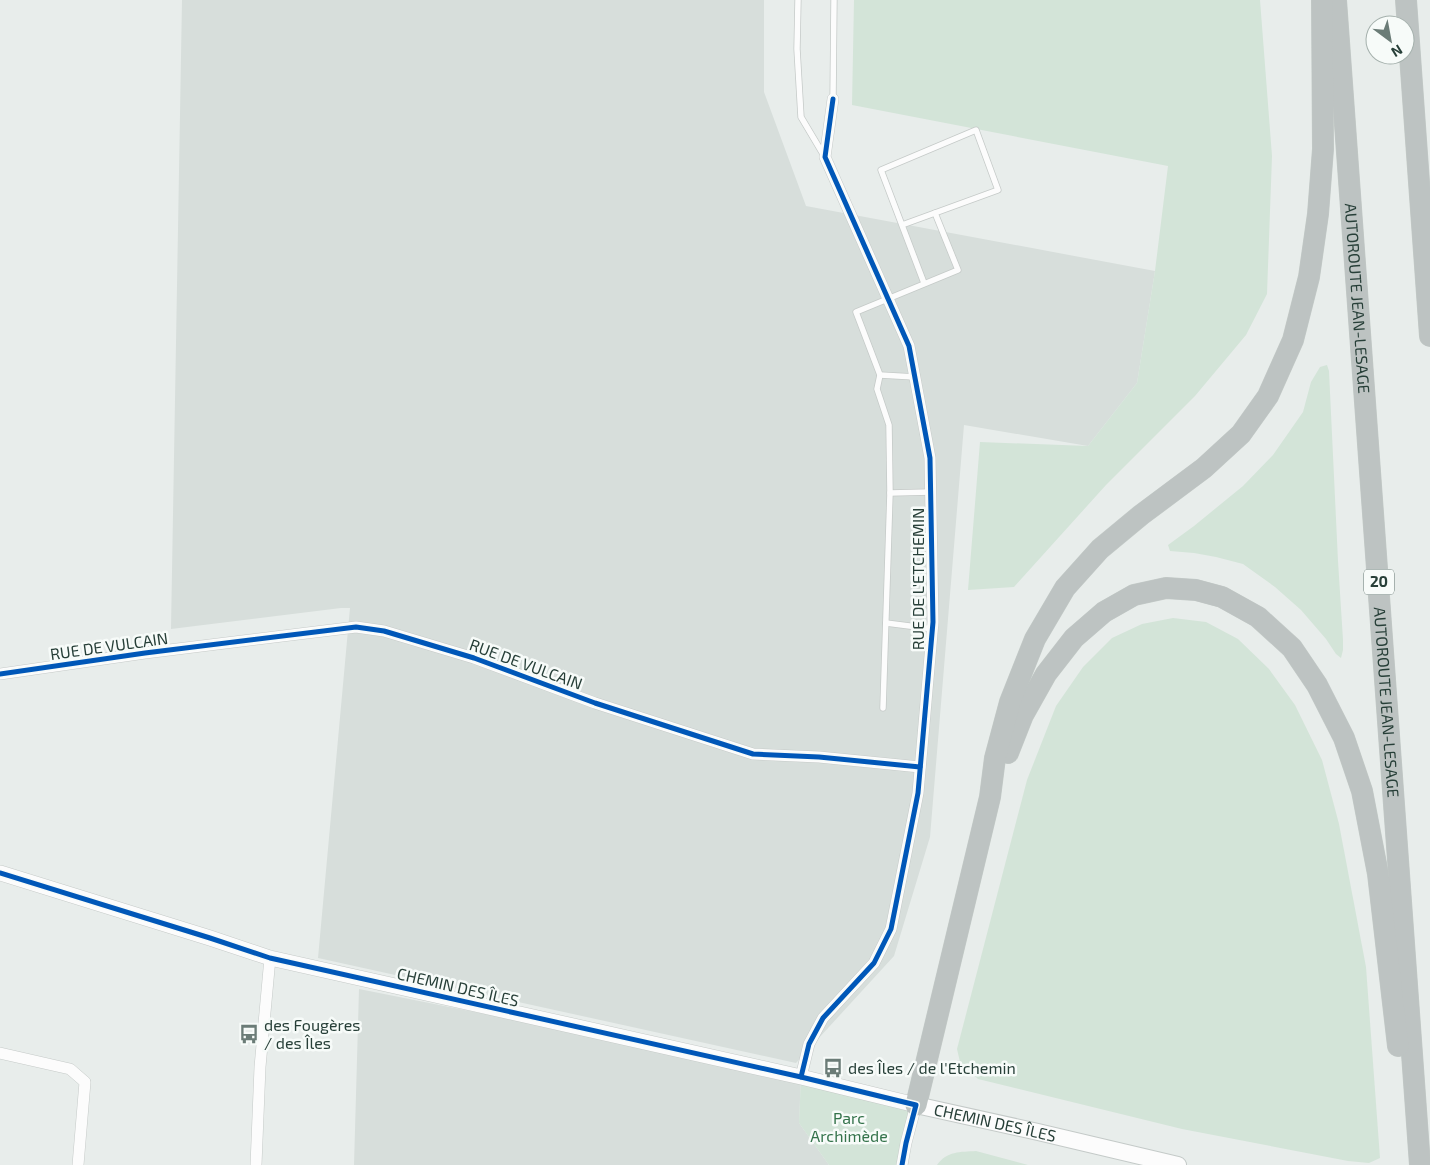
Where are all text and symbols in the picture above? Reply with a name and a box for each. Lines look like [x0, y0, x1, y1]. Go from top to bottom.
north arrow [1365, 15, 1415, 65]
text: N [1388, 42, 1406, 61]
street label: AUTOROUTE JEAN-LESAGE [1342, 202, 1374, 394]
street label: RUE DE L'ETCHEMIN [908, 508, 927, 650]
road number: 20 [1364, 570, 1394, 594]
street label: AUTOROUTE JEAN-LESAGE [1371, 606, 1403, 798]
street label: RUE DE VULCAIN [49, 628, 169, 663]
street label: RUE DE VULCAIN [467, 634, 585, 693]
street label: CHEMIN DES ÎLES [395, 963, 521, 1010]
place label: des Fougères / des Îles [264, 1015, 360, 1052]
bus stop icon: des Fougères / des Îles [238, 1023, 260, 1045]
bus stop icon: des Îles / de l'Etchemin [822, 1057, 844, 1079]
place label: des Îles / de l'Etchemin [848, 1058, 1016, 1077]
street label: CHEMIN DES ÎLES [932, 1099, 1058, 1145]
park label: Parc Archimède [810, 1108, 888, 1145]

